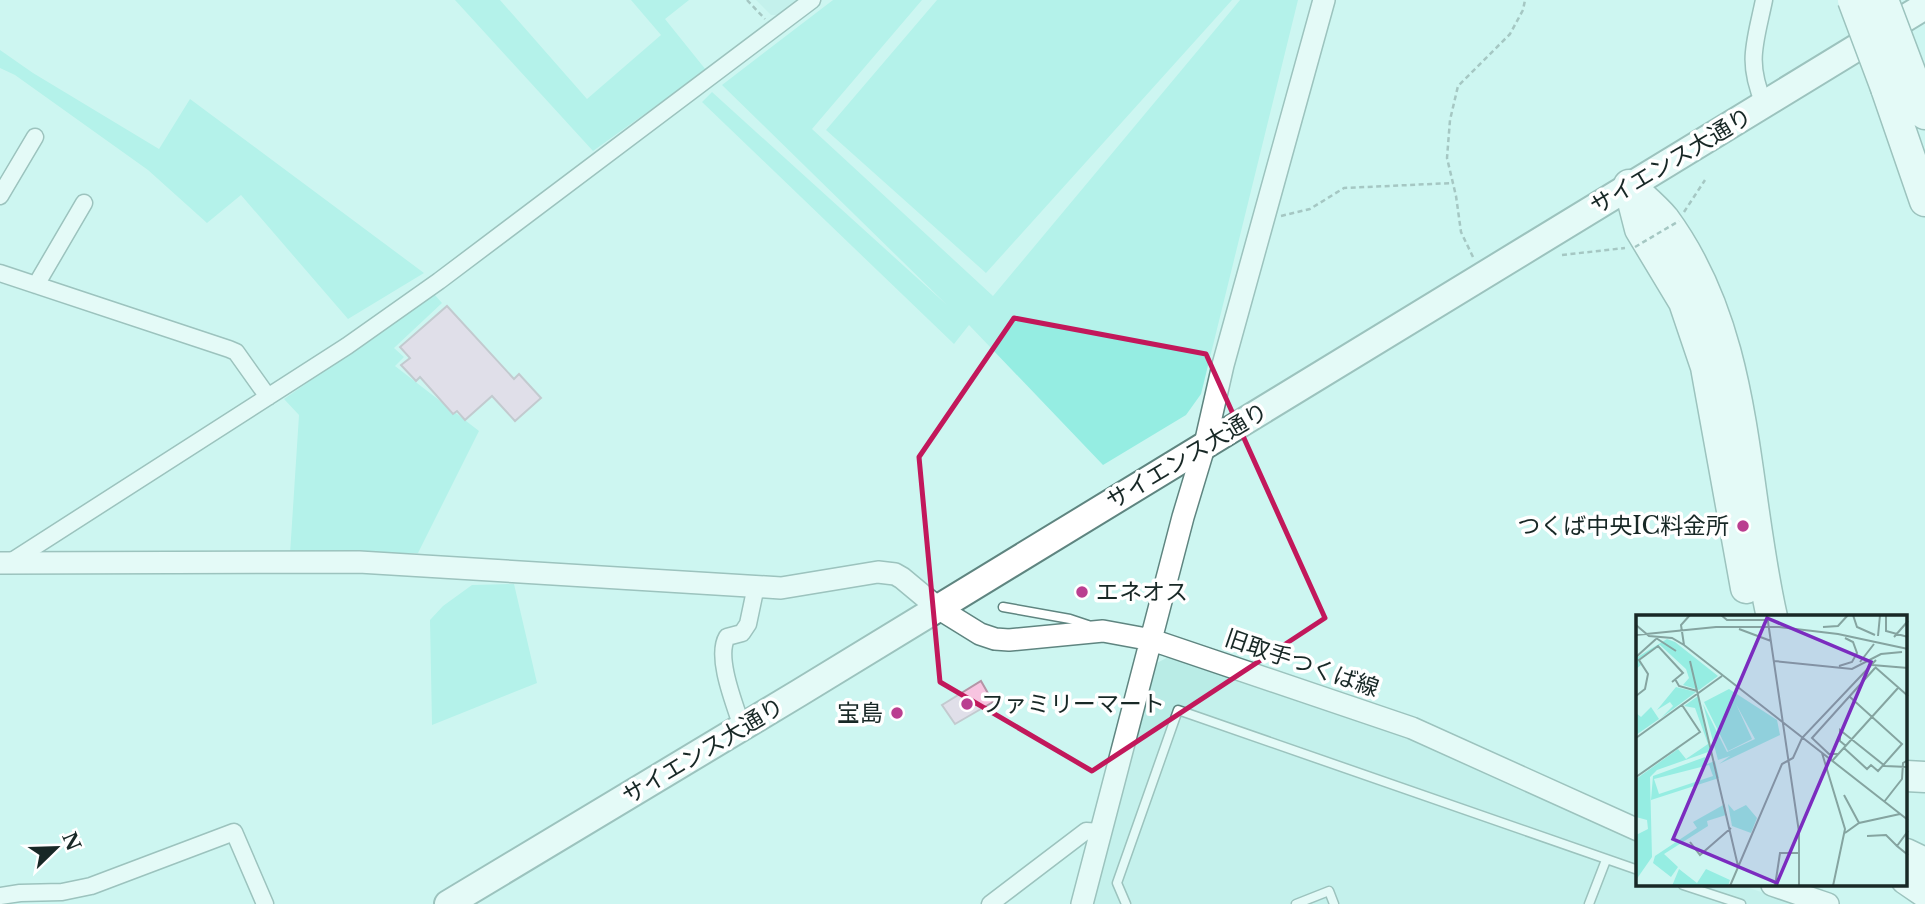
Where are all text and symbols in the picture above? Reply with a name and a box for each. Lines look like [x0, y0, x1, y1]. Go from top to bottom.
street label: サイエンス大通り [1585, 102, 1757, 220]
street label: サイエンス大通り [1101, 397, 1273, 515]
place label: つくば中央IC料金所 [1517, 512, 1729, 540]
marker: つくば中央IC料金所 [1735, 518, 1751, 534]
place label: エネオス [1096, 578, 1188, 606]
marker: エネオス [1074, 584, 1090, 600]
inset map [1636, 615, 1908, 886]
street label: 旧取手つくば線 [1221, 624, 1383, 702]
place label: ファミリーマート [981, 690, 1165, 718]
street label: サイエンス大通り [617, 692, 789, 810]
marker: ファミリーマート [959, 696, 975, 712]
place label: 宝島 [837, 699, 883, 727]
marker: 宝島 [889, 705, 905, 721]
north arrow [21, 813, 91, 883]
text: N [57, 829, 85, 854]

